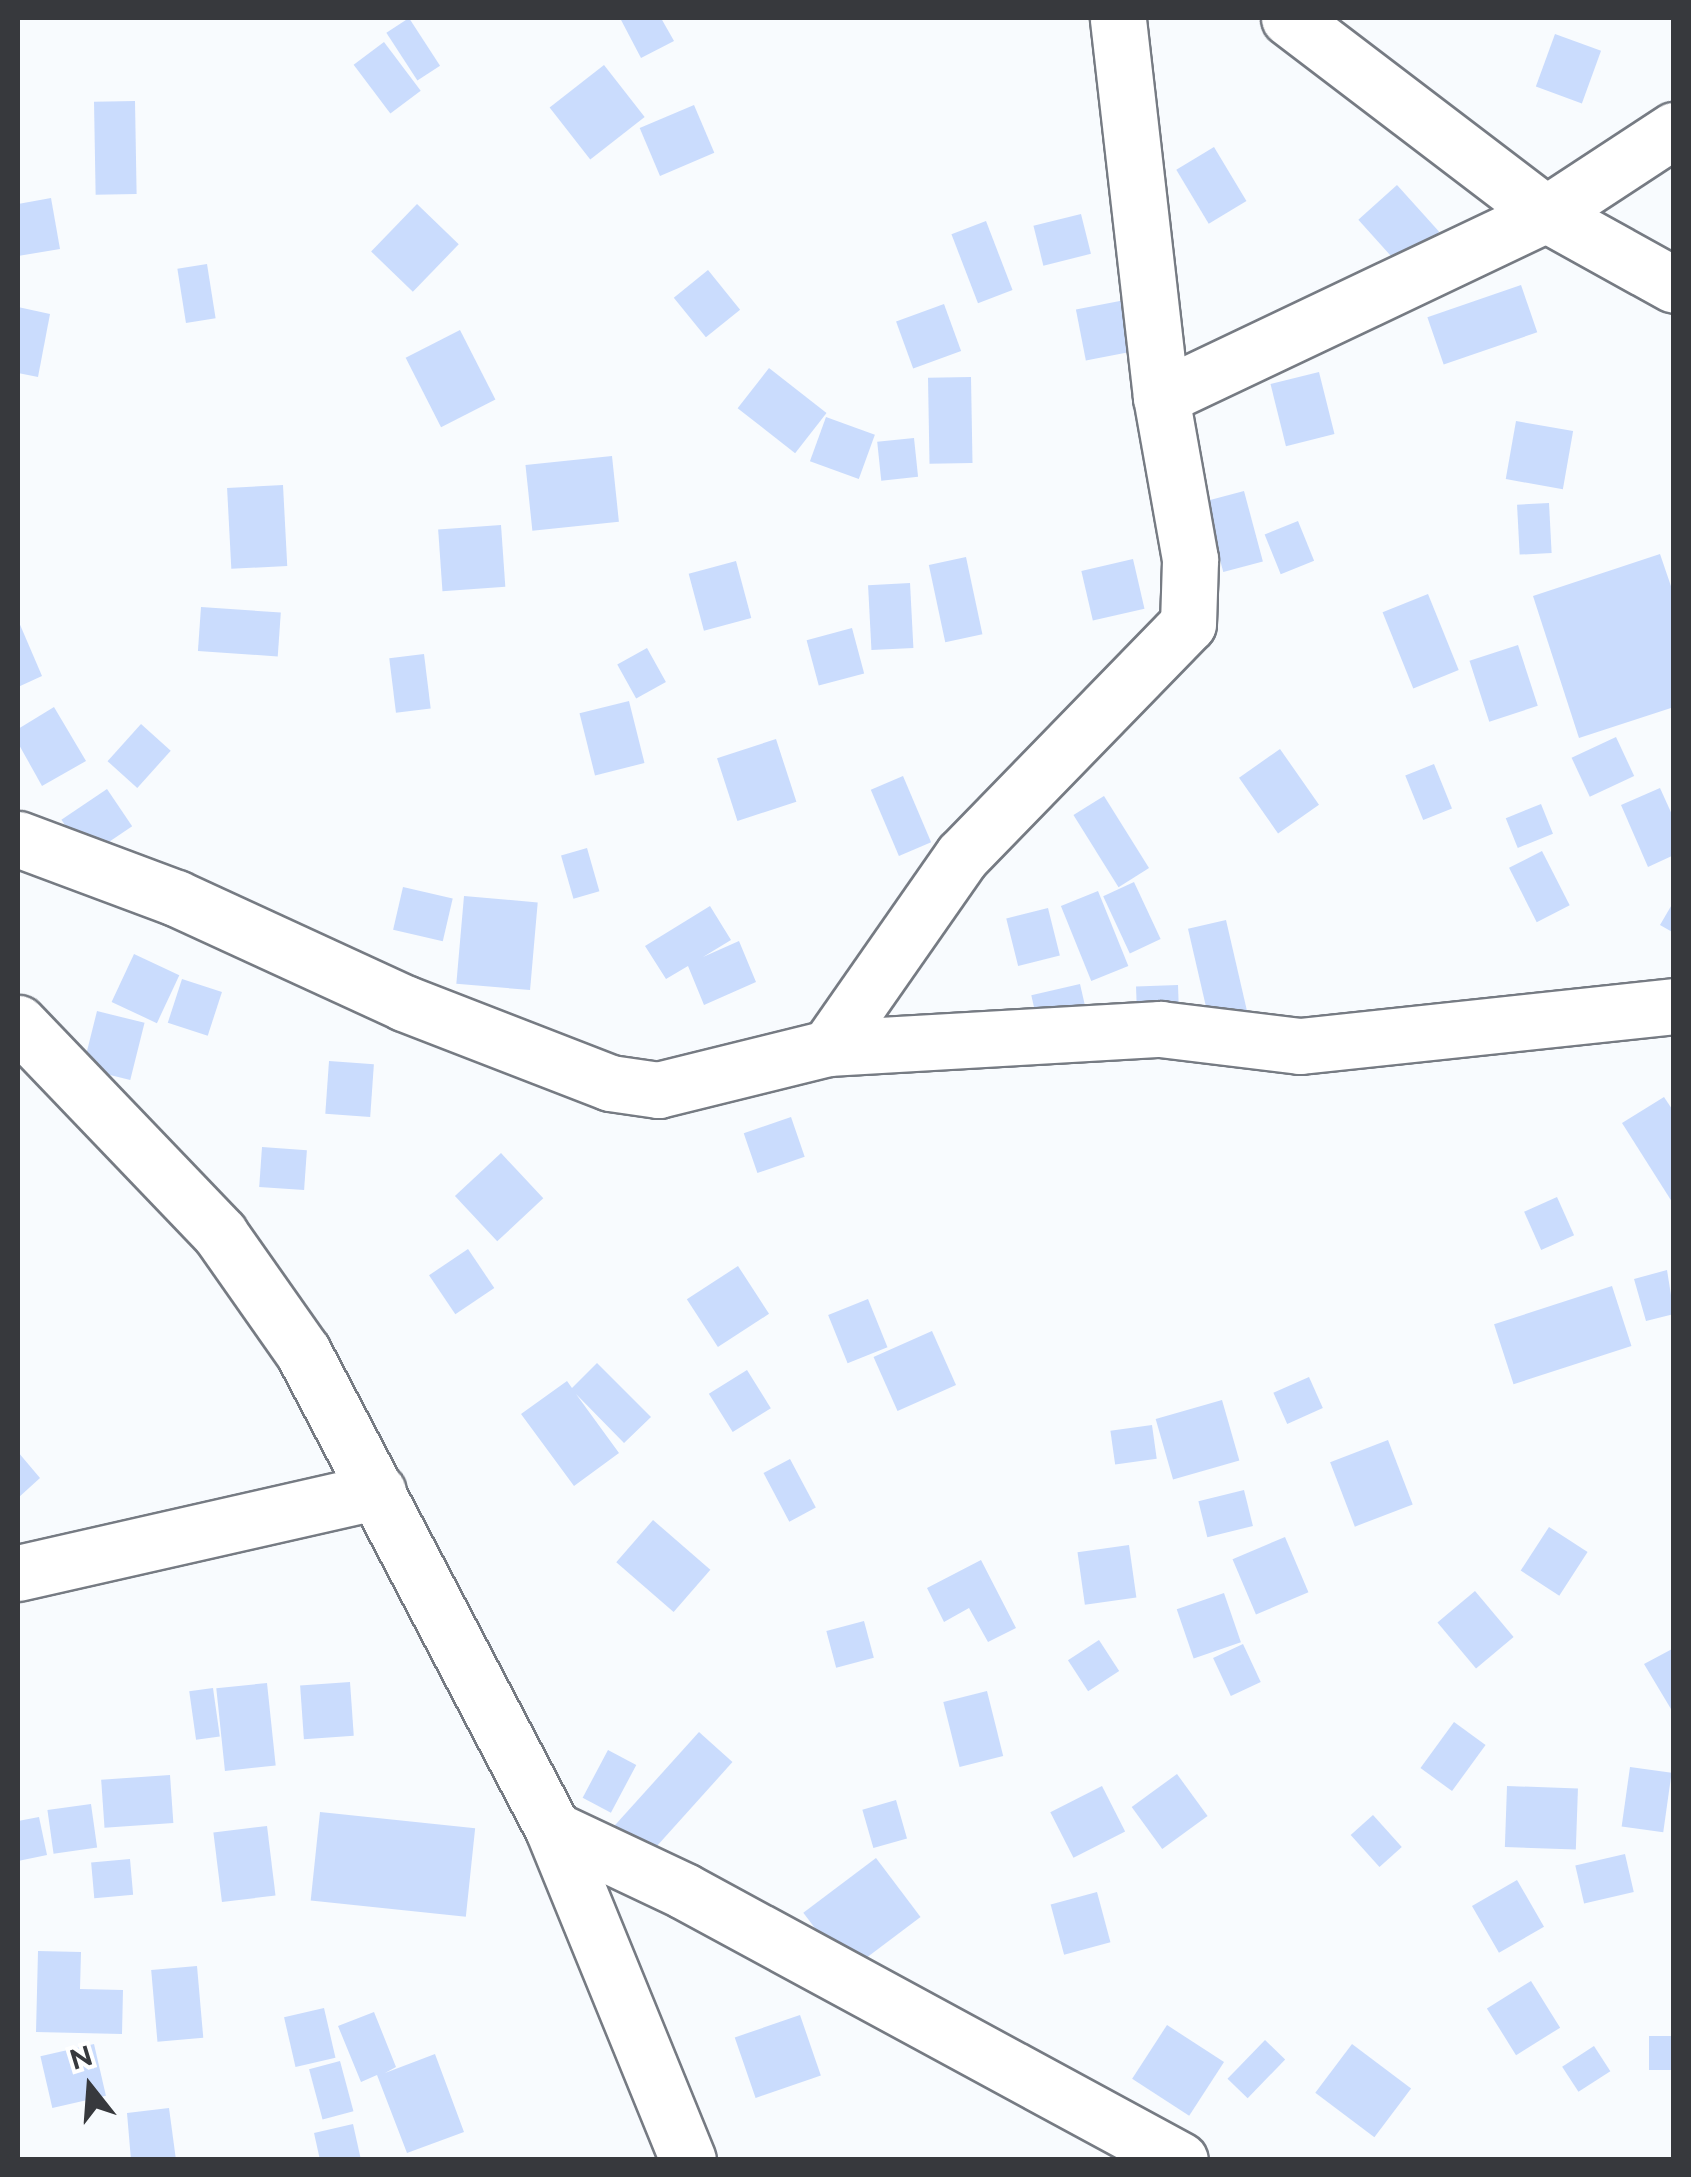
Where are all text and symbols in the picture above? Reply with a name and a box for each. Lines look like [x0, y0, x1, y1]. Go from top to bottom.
north arrow [40, 2037, 140, 2137]
text: N [66, 2039, 96, 2077]

